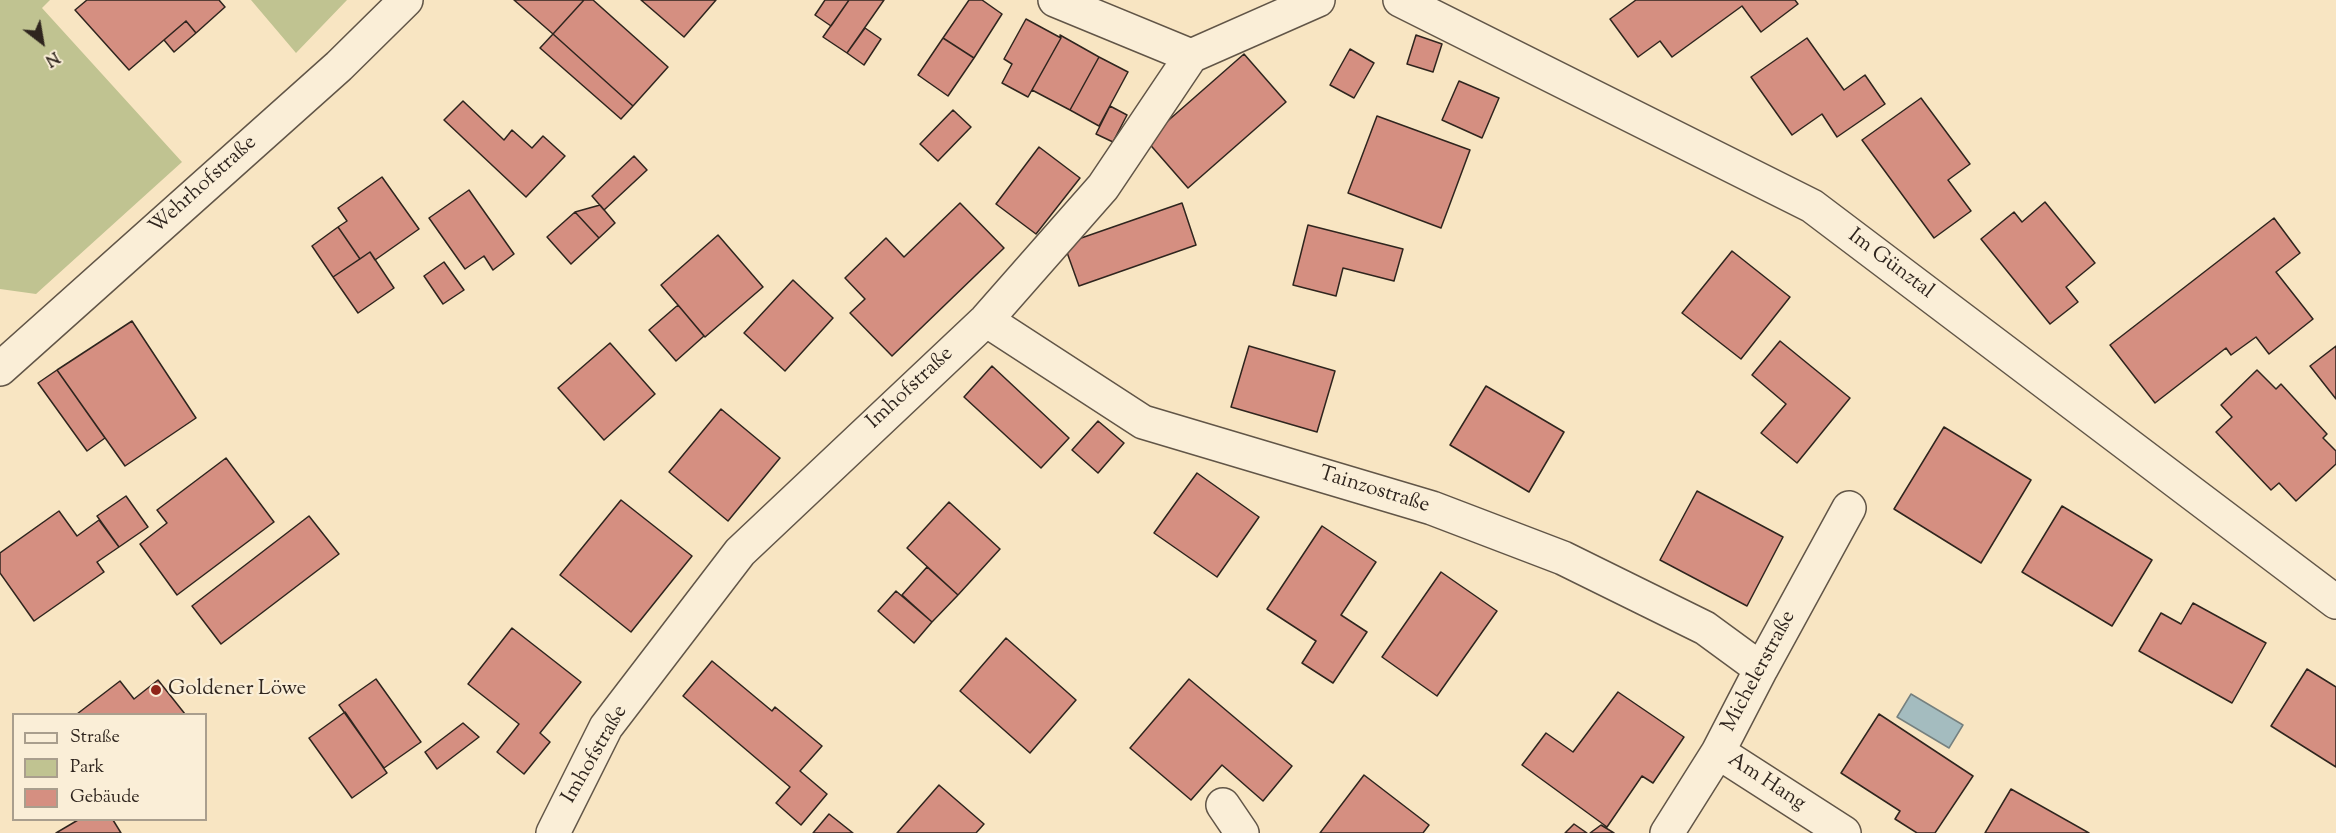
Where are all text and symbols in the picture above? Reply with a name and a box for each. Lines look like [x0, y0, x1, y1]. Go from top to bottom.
north arrow [12, 12, 72, 72]
text: N [40, 45, 63, 71]
street label: Wehrhofstraße [145, 131, 263, 241]
street label: Im Günztal [1842, 225, 1938, 305]
street label: Imhofstraße [863, 343, 959, 435]
street label: Tainzostraße [1316, 462, 1432, 520]
street label: Michelerstraße [1718, 607, 1802, 737]
place label: Goldener Löwe [168, 677, 306, 703]
marker: Goldener Löwe [149, 683, 163, 697]
street label: Imhofstraße [558, 702, 634, 808]
legend [12, 713, 207, 821]
text: Straße [70, 725, 120, 751]
street label: Am Hang [1722, 749, 1810, 817]
text: Park [70, 755, 104, 781]
text: Gebäude [70, 785, 140, 811]

